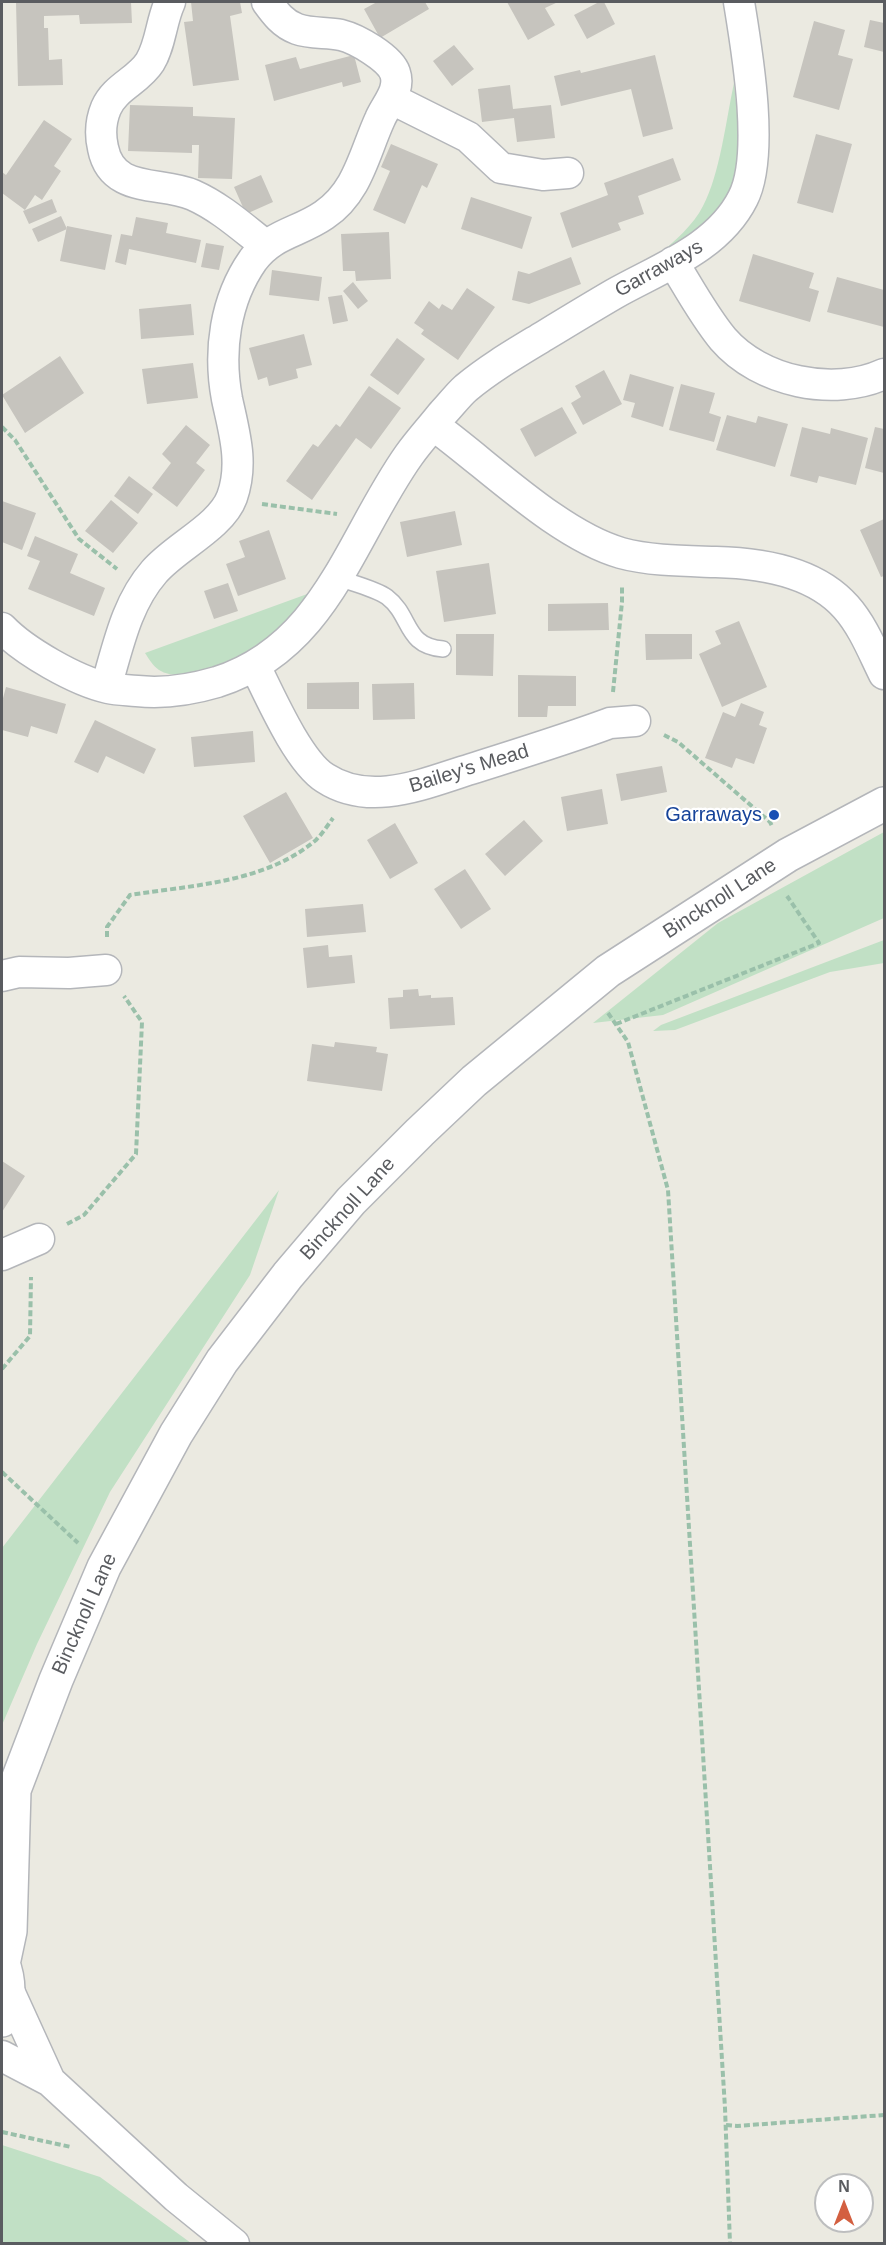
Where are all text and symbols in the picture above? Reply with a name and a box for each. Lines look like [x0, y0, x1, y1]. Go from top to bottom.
street label: Garraways [611, 235, 707, 303]
street label: Bailey's Mead [406, 739, 532, 799]
place label: Garraways [665, 803, 762, 827]
marker: Garraways [767, 808, 781, 822]
street label: Bincknoll Lane [659, 854, 781, 944]
street label: Bincknoll Lane [296, 1153, 400, 1265]
street label: Bincknoll Lane [48, 1550, 122, 1678]
north arrow [814, 2173, 874, 2233]
text: N [838, 2178, 850, 2195]

